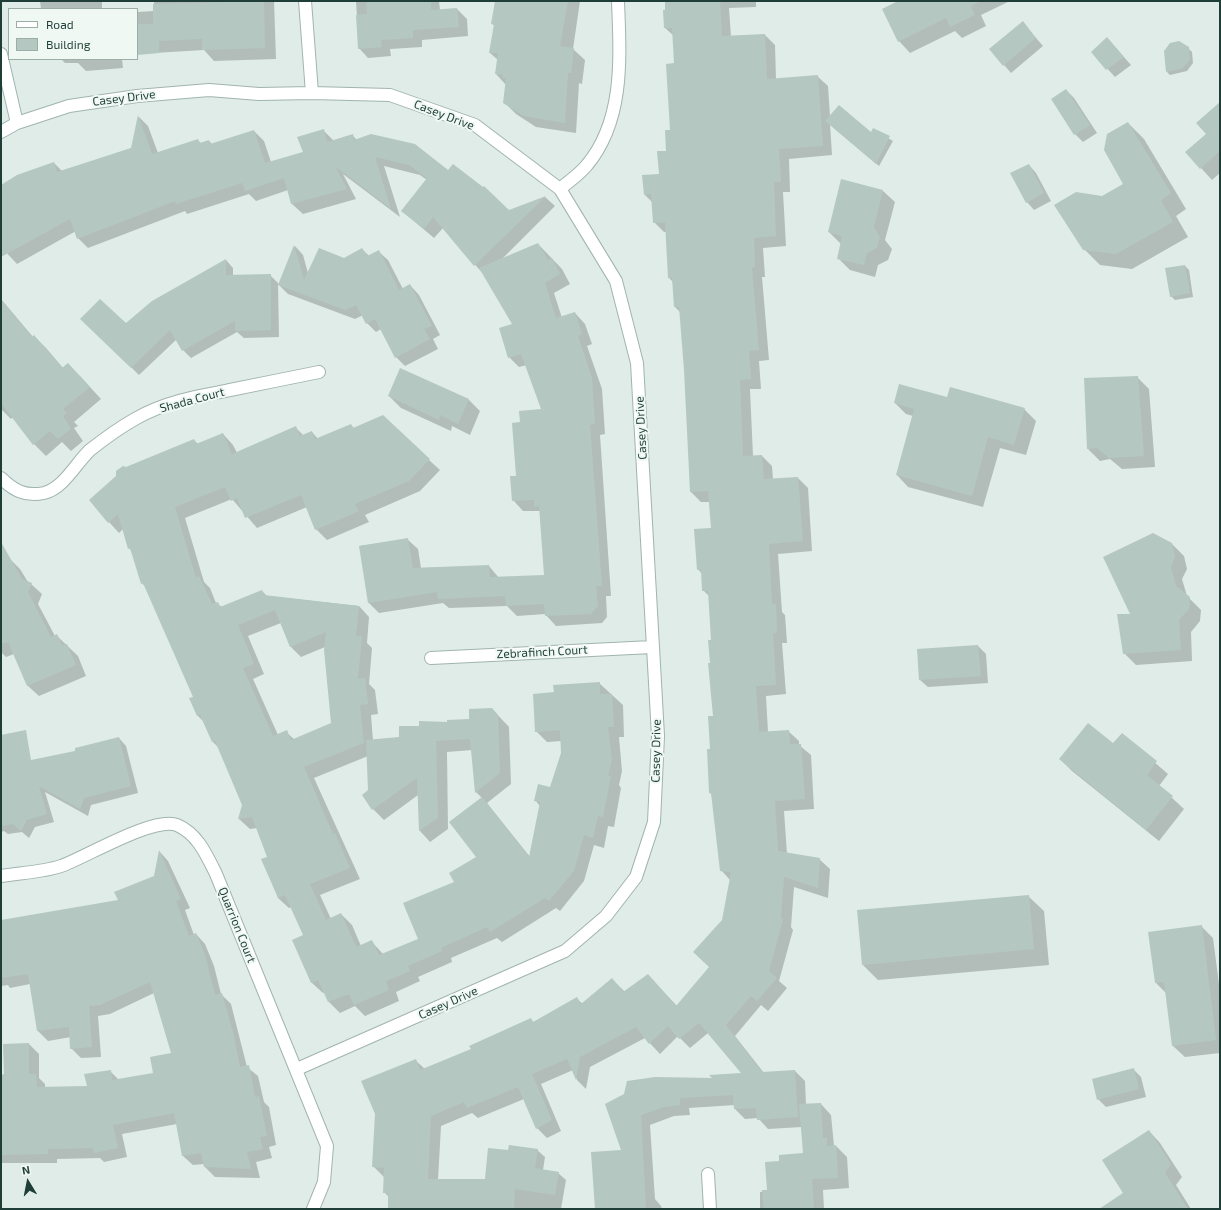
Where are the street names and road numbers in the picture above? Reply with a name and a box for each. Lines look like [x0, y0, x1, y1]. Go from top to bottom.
street label: Casey Drive [92, 87, 156, 109]
street label: Casey Drive [412, 97, 476, 133]
street label: Shada Court [158, 384, 226, 416]
street label: Casey Drive [632, 396, 650, 460]
street label: Zebrafinch Court [496, 642, 588, 662]
street label: Casey Drive [648, 719, 664, 783]
street label: Quarrion Court [215, 885, 259, 965]
street label: Casey Drive [416, 984, 480, 1022]

